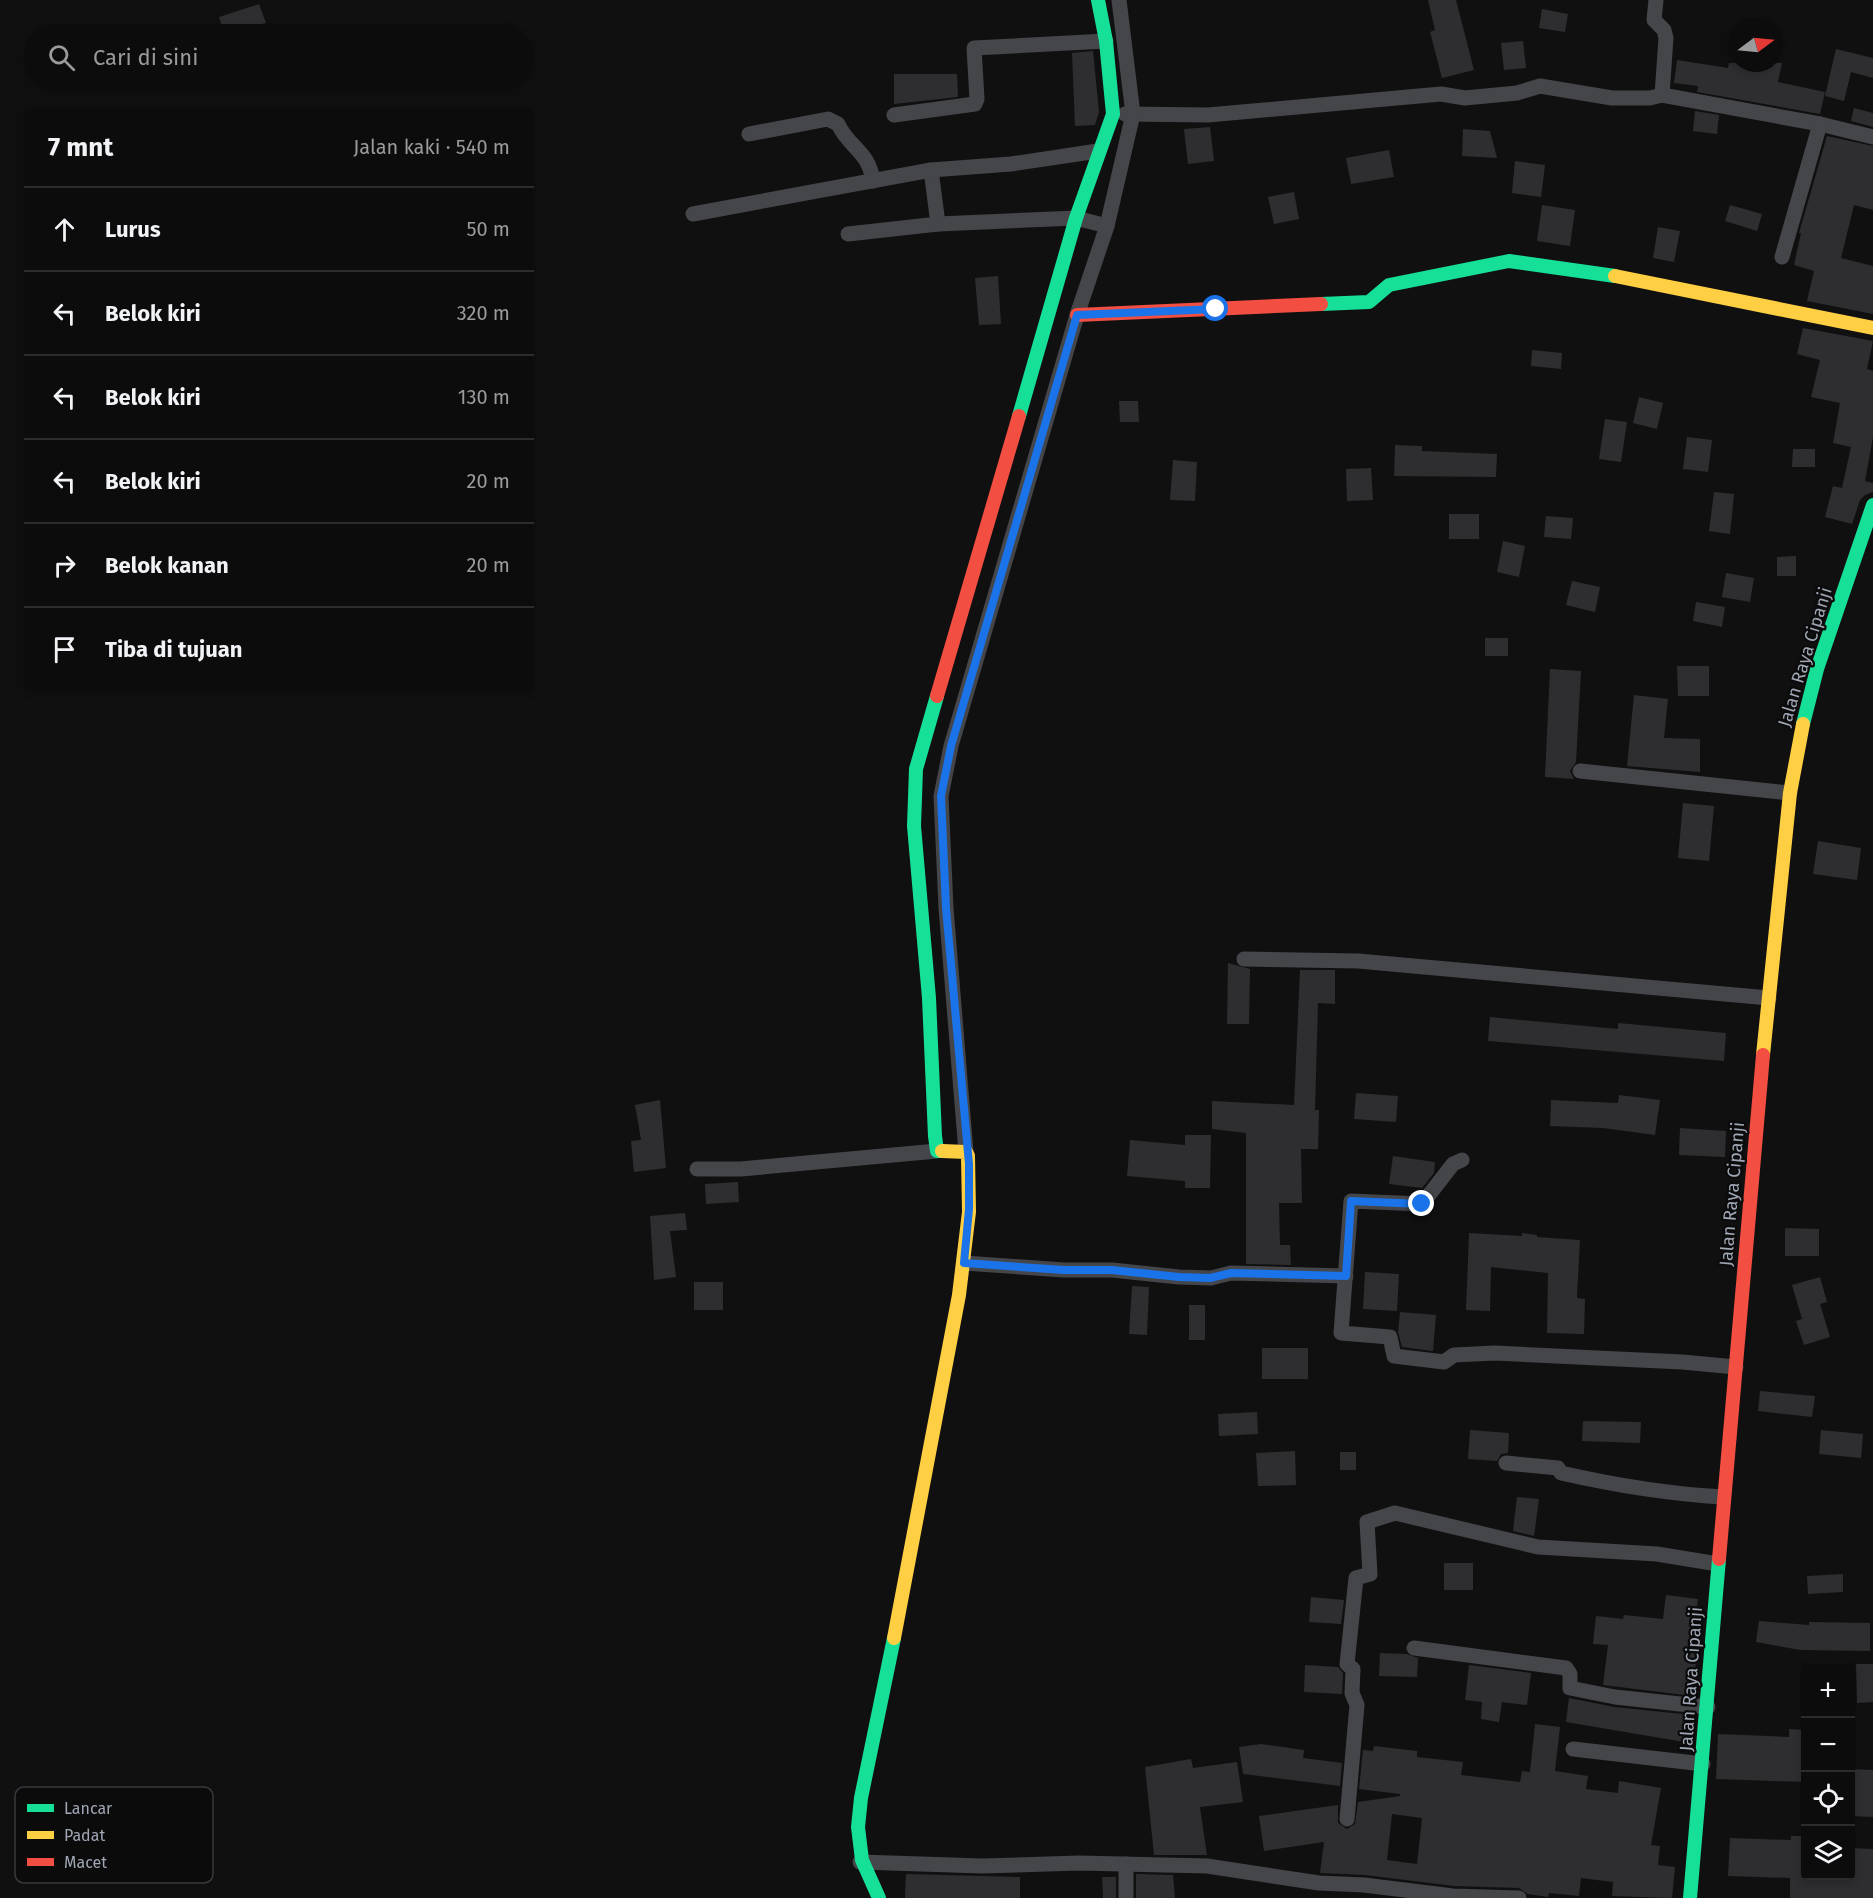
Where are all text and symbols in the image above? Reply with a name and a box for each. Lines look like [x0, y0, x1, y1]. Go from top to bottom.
north arrow [1729, 18, 1783, 72]
search box [24, 24, 534, 90]
icon: search [45, 41, 78, 74]
text: Cari di sini [93, 44, 198, 71]
text: 7 mnt [48, 132, 113, 163]
text: Jalan kaki · 540 m [353, 135, 510, 159]
icon: ahead [48, 213, 81, 246]
text: Lurus [105, 216, 161, 243]
text: 50 m [466, 217, 510, 241]
route start [1202, 295, 1228, 321]
icon: left [48, 297, 81, 330]
text: Belok kiri [105, 300, 201, 327]
text: 320 m [457, 301, 510, 325]
icon: left [48, 381, 81, 414]
text: Belok kiri [105, 384, 201, 411]
text: 130 m [458, 385, 510, 409]
icon: left [48, 465, 81, 498]
text: Belok kiri [105, 468, 201, 495]
text: 20 m [467, 469, 510, 493]
icon: right [48, 549, 81, 582]
text: Belok kanan [105, 552, 229, 579]
text: 20 m [467, 553, 510, 577]
street label: Jalan Raya Cipanji [1773, 585, 1837, 729]
icon: arrive [48, 633, 81, 666]
text: Tiba di tujuan [105, 636, 242, 663]
street label: Jalan Raya Cipanji [1715, 1121, 1749, 1267]
route end [1408, 1190, 1434, 1216]
street label: Jalan Raya Cipanji [1675, 1606, 1707, 1752]
map controls [1801, 1664, 1855, 1880]
button: + [1801, 1664, 1855, 1718]
button: − [1801, 1718, 1855, 1772]
button: locate [1801, 1772, 1855, 1826]
legend [15, 1787, 213, 1883]
text: Lancar [64, 1799, 113, 1818]
text: Padat [64, 1826, 105, 1845]
button: layers [1801, 1826, 1855, 1880]
text: Macet [64, 1853, 107, 1872]

